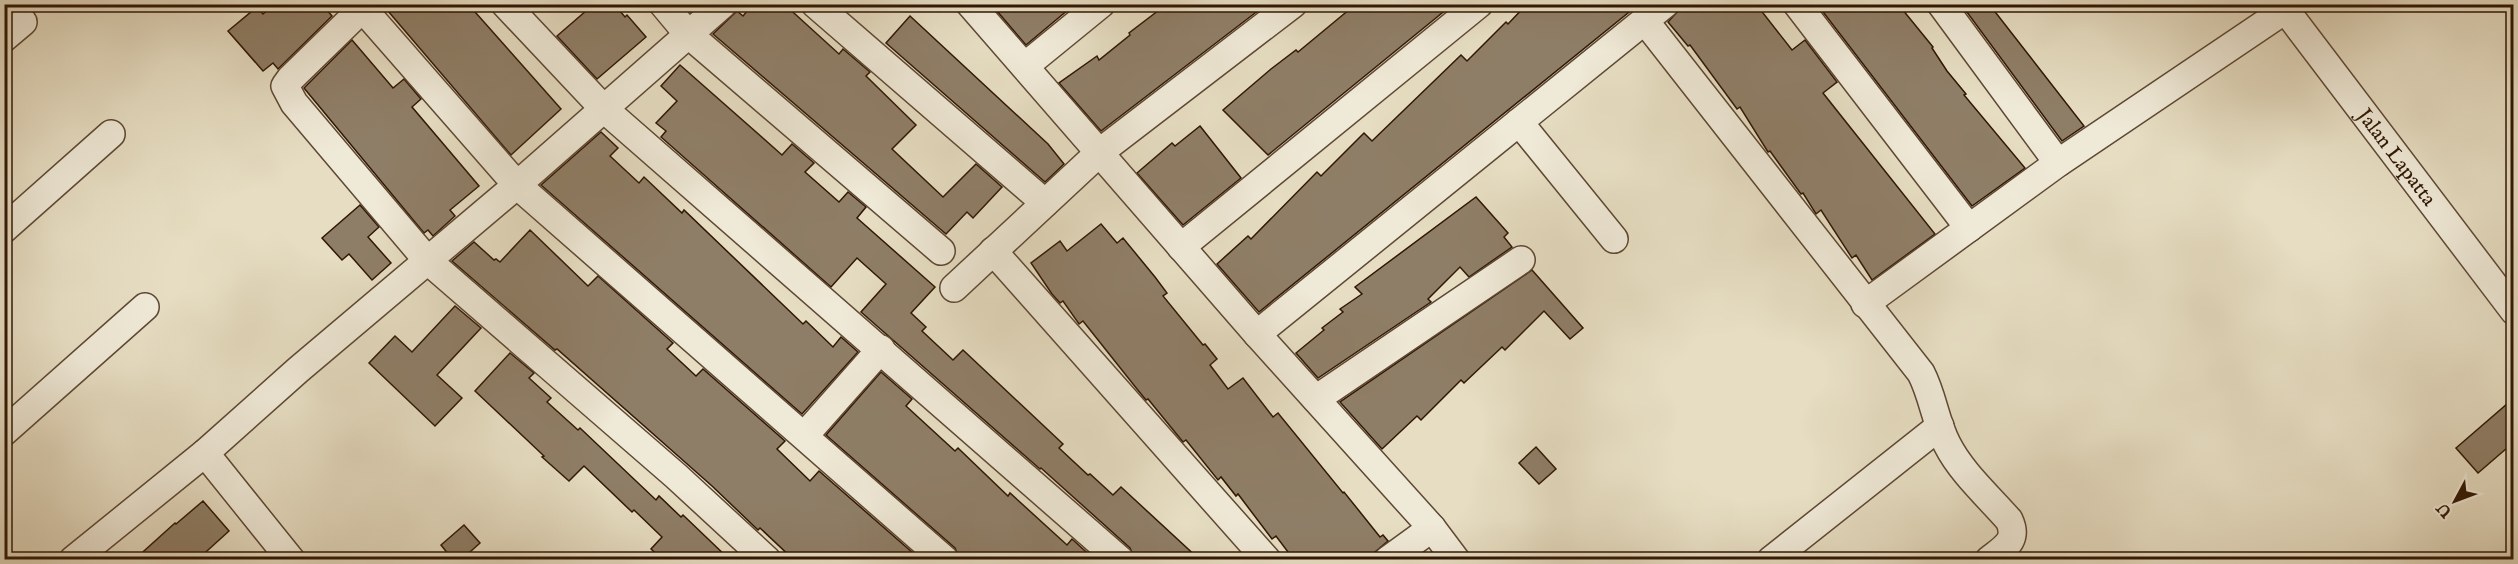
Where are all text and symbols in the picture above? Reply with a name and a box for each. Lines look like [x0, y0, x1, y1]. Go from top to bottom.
street label: Jalan Lapatta [2349, 102, 2442, 213]
north arrow [2425, 471, 2485, 531]
text: U [2433, 498, 2458, 522]

